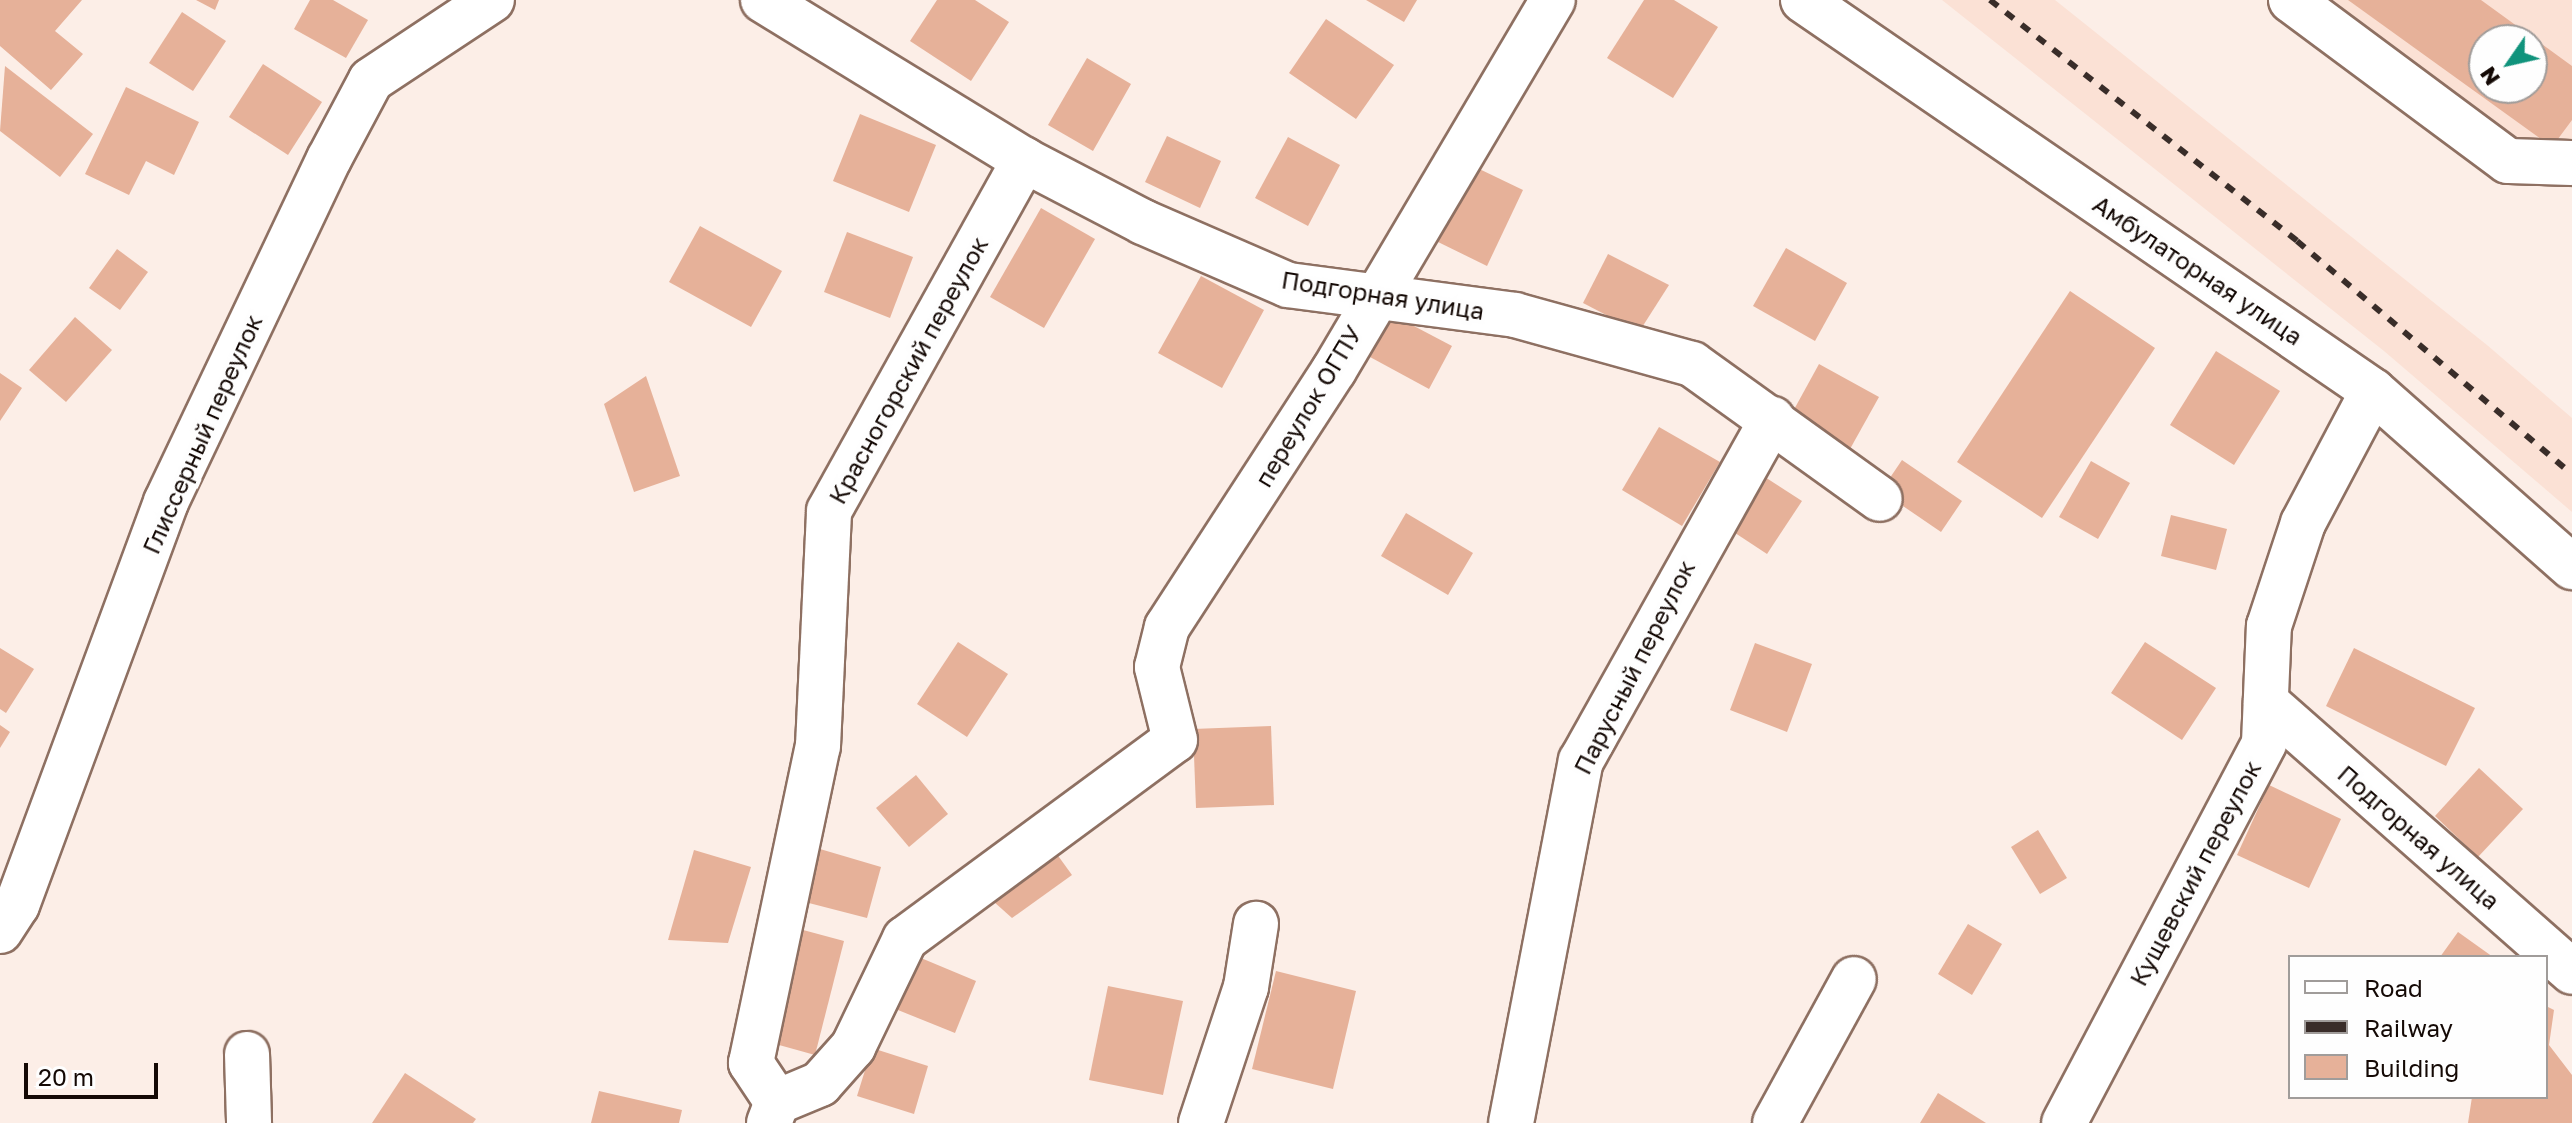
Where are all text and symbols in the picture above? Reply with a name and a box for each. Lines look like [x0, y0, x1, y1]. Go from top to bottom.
north arrow [2468, 24, 2548, 104]
text: N [2473, 62, 2505, 91]
street label: Амбулаторная улица [2088, 189, 2308, 351]
street label: Красногорский переулок [822, 231, 994, 509]
street label: Подгорная улица [1280, 265, 1486, 325]
street label: Глиссерный переулок [136, 310, 268, 558]
street label: переулок ОГПУ [1249, 320, 1367, 492]
street label: Парусный переулок [1568, 555, 1700, 779]
street label: Кущевский переулок [2123, 756, 2267, 990]
street label: Подгорная улица [2332, 759, 2506, 915]
legend [2288, 955, 2548, 1099]
text: Road [2364, 973, 2423, 1002]
text: Railway [2364, 1013, 2453, 1042]
scale bar [28, 1047, 162, 1097]
text: Building [2364, 1053, 2459, 1082]
text: 20 m [38, 1062, 94, 1091]

